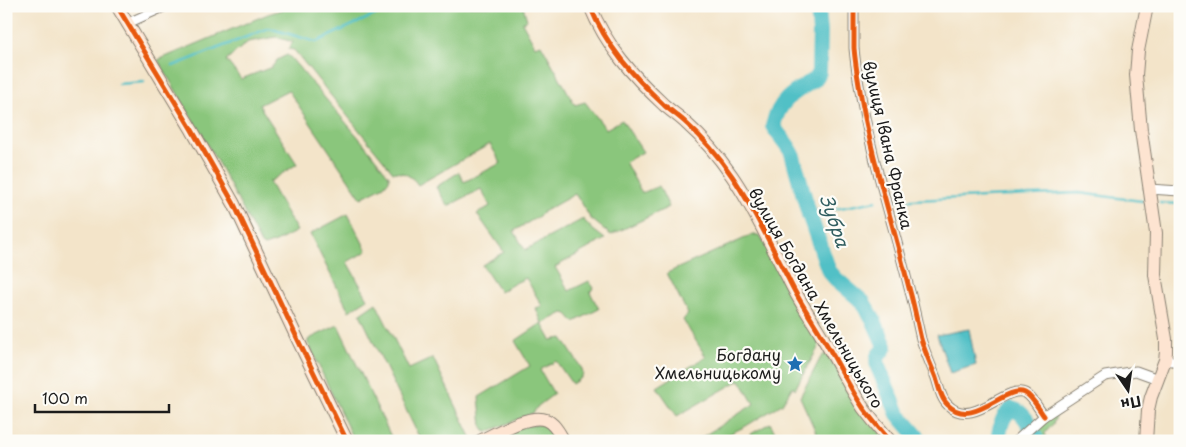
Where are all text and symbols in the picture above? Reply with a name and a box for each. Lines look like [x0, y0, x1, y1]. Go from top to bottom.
street label: вулиця Івана Франка [858, 58, 920, 231]
street label: вулиця Богдана Хмельницького [744, 183, 890, 412]
water label: Зубра [814, 191, 857, 251]
place label: Богдану Хмельницькому [655, 342, 781, 384]
place icon: Богдану Хмельницькому [785, 354, 805, 374]
north arrow [1104, 364, 1154, 414]
scale bar [35, 382, 169, 414]
text: 100 m [42, 386, 88, 409]
text: Пн [1119, 391, 1143, 416]

